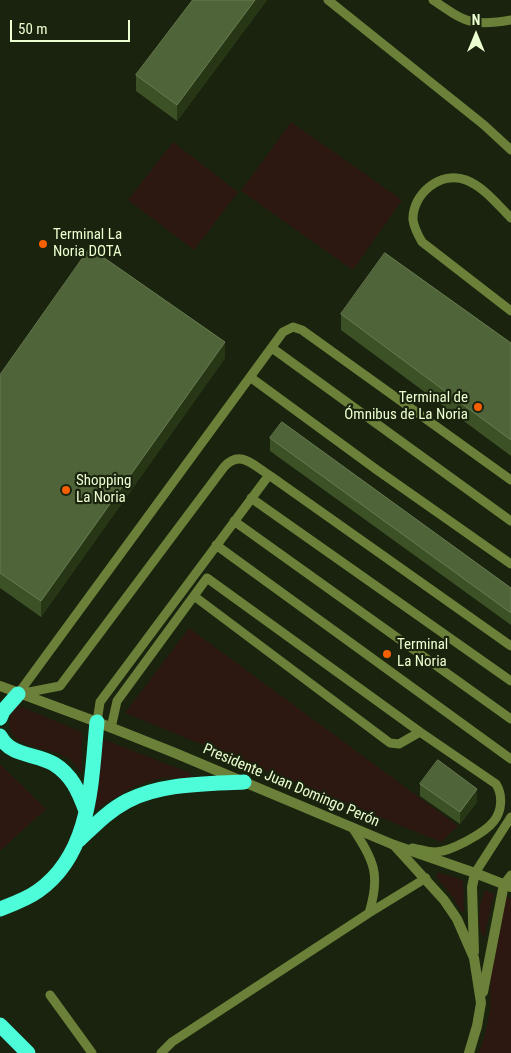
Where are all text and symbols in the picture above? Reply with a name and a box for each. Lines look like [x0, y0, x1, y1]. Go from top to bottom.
scale bar [12, 10, 132, 42]
north arrow [451, 10, 501, 60]
text: N [472, 12, 480, 28]
text: 50 m [18, 20, 48, 38]
place label: Terminal La Noria DOTA [53, 226, 122, 261]
marker: Terminal La Noria DOTA [37, 238, 49, 250]
place label: Terminal de Ómnibus de La Noria [344, 389, 468, 424]
marker: Terminal de Ómnibus de La Noria [472, 401, 484, 413]
place label: Shopping La Noria [76, 472, 131, 507]
marker: Shopping La Noria [60, 484, 72, 496]
place label: Terminal La Noria [397, 636, 448, 671]
marker: Terminal La Noria [381, 648, 393, 660]
street label: Presidente Juan Domingo Perón [200, 741, 382, 831]

